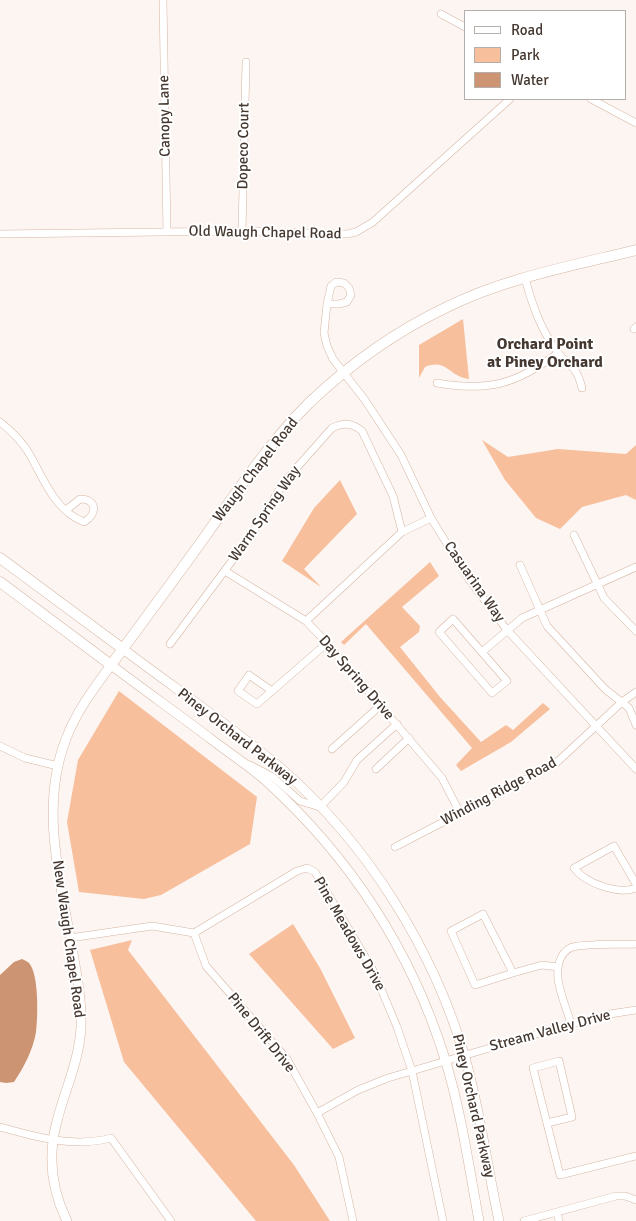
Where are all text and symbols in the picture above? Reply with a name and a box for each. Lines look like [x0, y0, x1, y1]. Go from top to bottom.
legend [464, 10, 626, 100]
text: Road [511, 21, 543, 39]
text: Park [511, 46, 540, 64]
text: Water [511, 71, 549, 89]
street label: Canopy Lane [155, 75, 175, 157]
street label: Dopeco Court [234, 102, 254, 190]
street label: Old Waugh Chapel Road [188, 223, 342, 243]
district label: Orchard Point at Piney Orchard [487, 335, 603, 373]
street label: Waugh Chapel Road [210, 414, 302, 526]
street label: Warm Spring Way [225, 463, 305, 565]
street label: Casuarina Way [440, 538, 508, 626]
street label: Day Spring Drive [314, 632, 398, 724]
street label: Piney Orchard Parkway [174, 685, 300, 789]
street label: Winding Ridge Road [438, 754, 560, 830]
street label: New Waugh Chapel Road [48, 859, 88, 1019]
street label: Pine Meadows Drive [309, 874, 389, 994]
street label: Pine Drift Drive [223, 989, 299, 1077]
street label: Stream Valley Drive [488, 1006, 612, 1056]
street label: Piney Orchard Parkway [448, 1032, 498, 1180]

